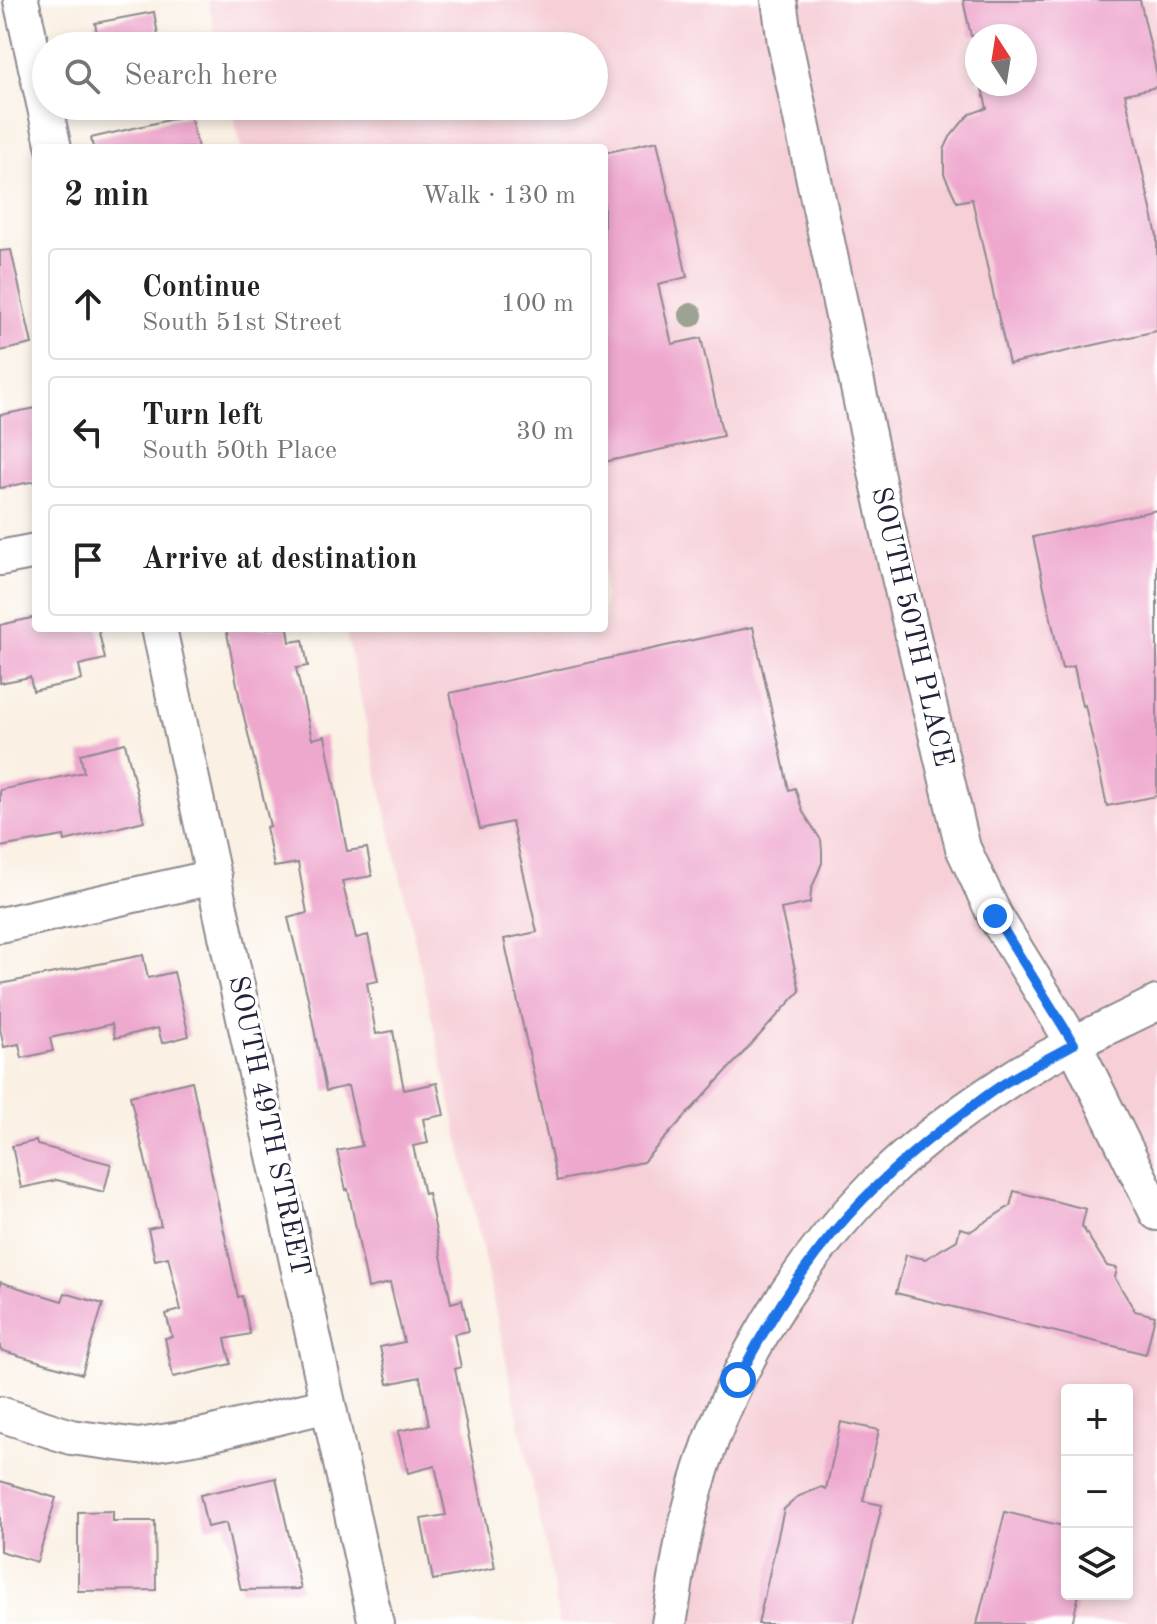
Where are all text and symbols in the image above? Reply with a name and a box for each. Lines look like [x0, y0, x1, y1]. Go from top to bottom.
north arrow [965, 24, 1037, 96]
search box [32, 32, 608, 120]
icon: search [60, 54, 104, 98]
text: Search here [124, 61, 278, 91]
text: 2 min [64, 179, 149, 213]
text: Walk · 130 m [422, 183, 576, 209]
text: Continue [142, 273, 261, 303]
icon: ahead [66, 282, 110, 326]
text: 100 m [501, 291, 574, 317]
text: South 51st Street [142, 310, 342, 336]
text: Turn left [142, 401, 263, 431]
icon: left [66, 410, 110, 454]
text: 30 m [516, 419, 574, 445]
text: South 50th Place [142, 438, 337, 464]
street label: SOUTH 50TH PLACE [865, 484, 957, 770]
icon: arrive [66, 538, 110, 582]
text: Arrive at destination [142, 545, 417, 575]
route end [977, 898, 1013, 934]
street label: SOUTH 49TH STREET [222, 973, 314, 1279]
route start [720, 1362, 756, 1398]
map controls [1061, 1384, 1133, 1600]
button: + [1061, 1384, 1133, 1456]
button: − [1061, 1456, 1133, 1528]
button: layers [1061, 1528, 1133, 1600]

